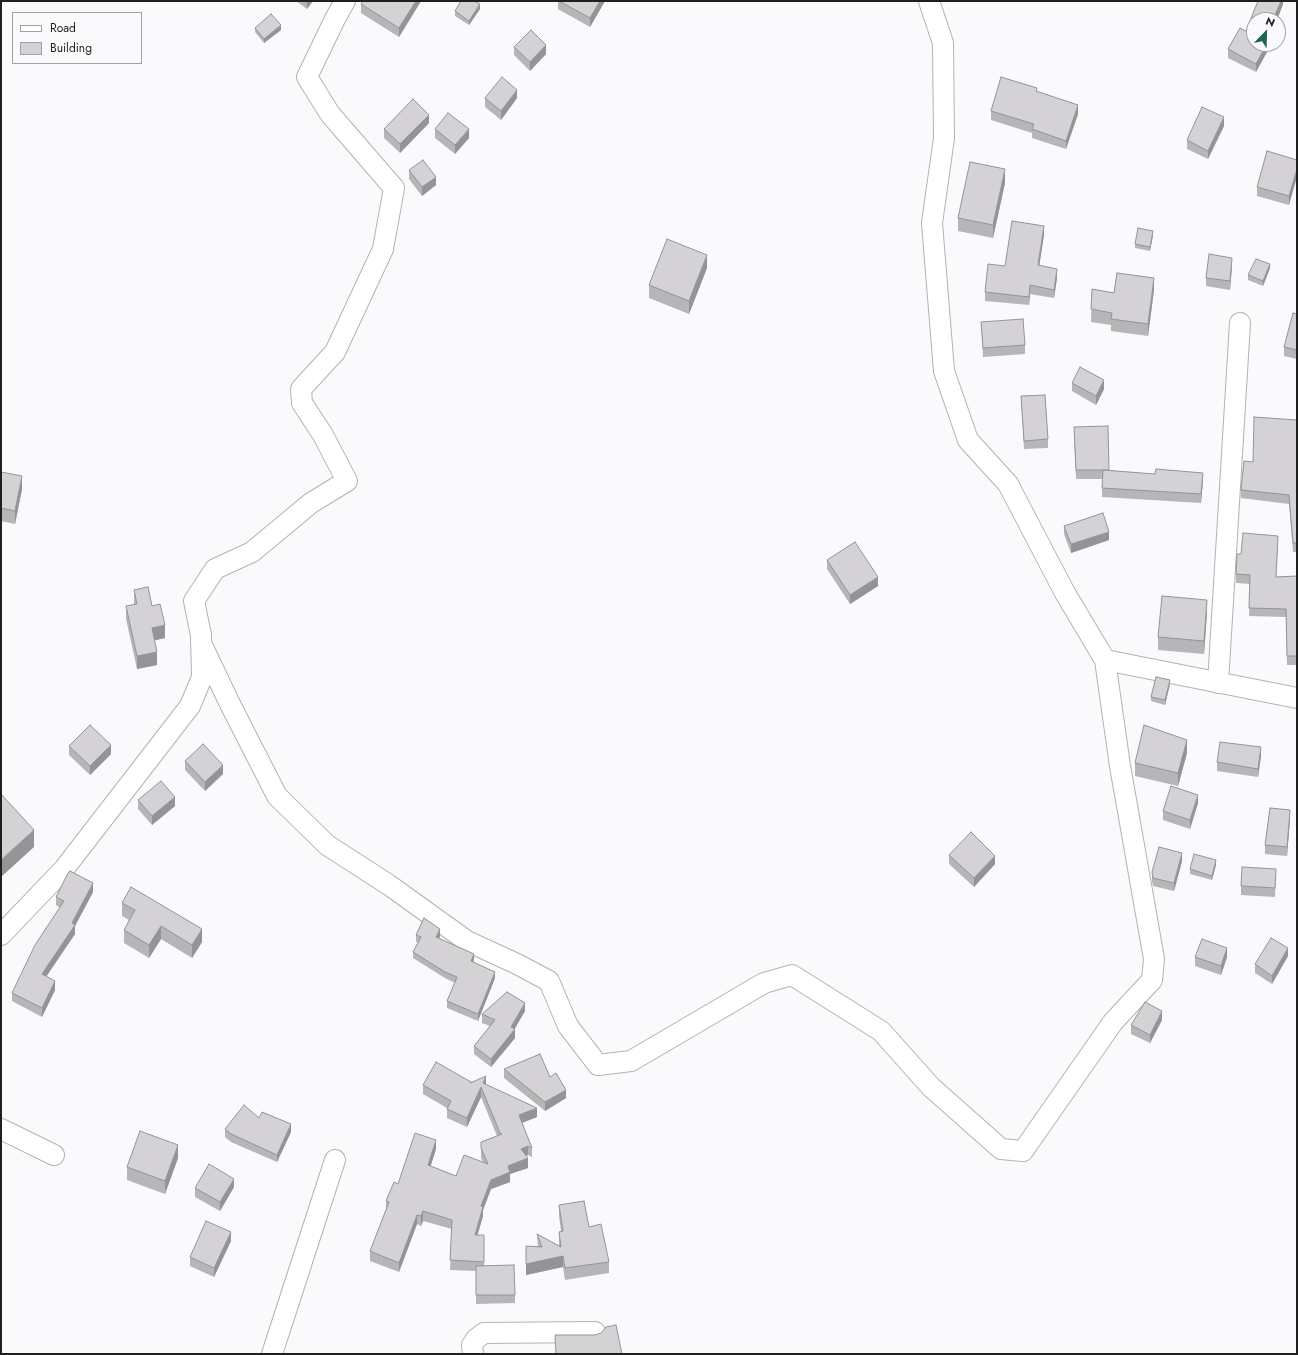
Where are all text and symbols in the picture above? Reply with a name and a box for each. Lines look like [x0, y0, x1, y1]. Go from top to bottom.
legend [12, 12, 142, 64]
north arrow [1246, 12, 1286, 52]
text: N [1263, 13, 1277, 31]
text: Road [50, 19, 76, 37]
text: Building [50, 39, 92, 57]

